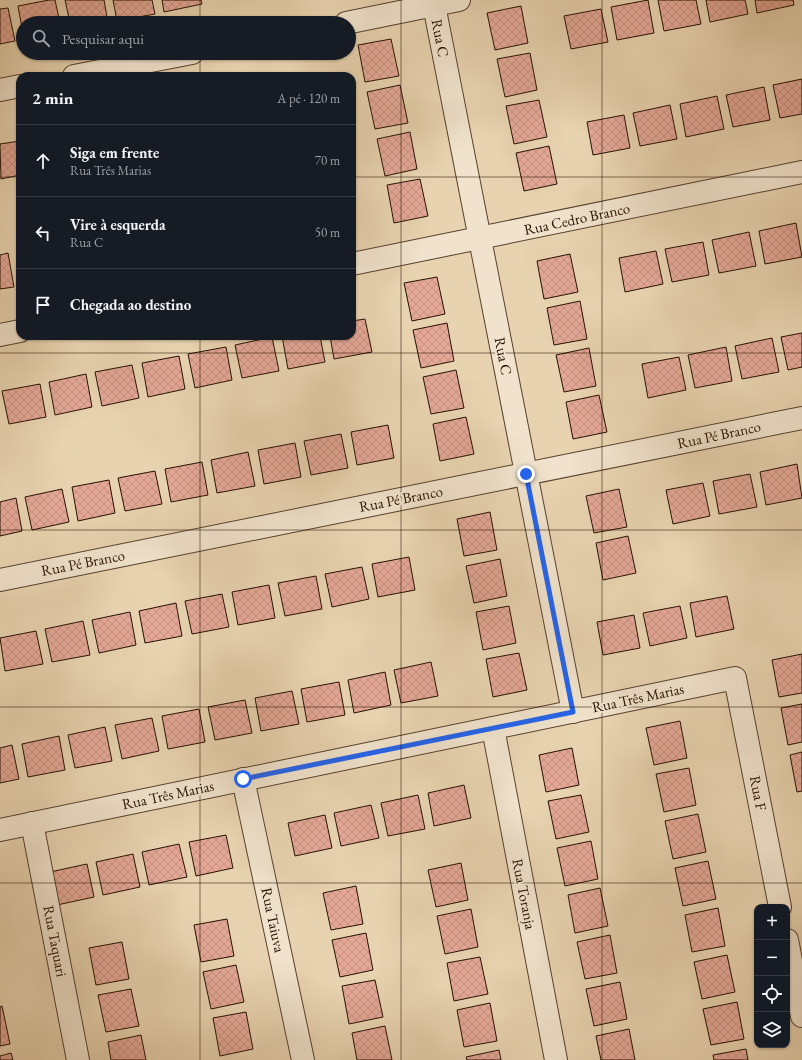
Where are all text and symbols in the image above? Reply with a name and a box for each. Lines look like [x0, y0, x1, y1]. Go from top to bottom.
search box [16, 16, 356, 60]
street label: Rua C [428, 17, 453, 58]
icon: search [30, 27, 52, 49]
text: Pesquisar aqui [62, 29, 144, 48]
text: 2 min [32, 87, 73, 109]
text: A pé · 120 m [277, 90, 340, 107]
text: Siga em frente [70, 143, 159, 162]
icon: ahead [32, 150, 54, 172]
text: 70 m [315, 152, 340, 169]
text: Rua Três Marias [70, 162, 151, 179]
street label: Rua Cedro Branco [522, 198, 632, 239]
text: Vire à esquerda [70, 215, 166, 234]
icon: left [32, 222, 54, 244]
text: 50 m [315, 224, 340, 241]
text: Rua C [70, 234, 103, 251]
icon: arrive [32, 294, 54, 316]
text: Chegada ao destino [70, 295, 191, 314]
street label: Rua C [491, 335, 516, 376]
street label: Rua Pé Branco [675, 416, 762, 453]
route end [517, 465, 535, 483]
street label: Rua Pé Branco [357, 481, 444, 516]
street label: Rua Pé Branco [39, 545, 126, 580]
street label: Rua Três Marias [590, 678, 686, 717]
route start [234, 770, 252, 788]
street label: Rua F [746, 774, 771, 812]
street label: Rua Três Marias [120, 775, 216, 814]
street label: Rua Toranja [508, 857, 541, 931]
street label: Rua Taiuva [257, 886, 290, 954]
street label: Rua Taquari [39, 904, 72, 979]
map controls [754, 904, 790, 1048]
button: + [754, 904, 790, 940]
button: − [754, 940, 790, 976]
button: locate [754, 976, 790, 1012]
button: layers [754, 1012, 790, 1048]

